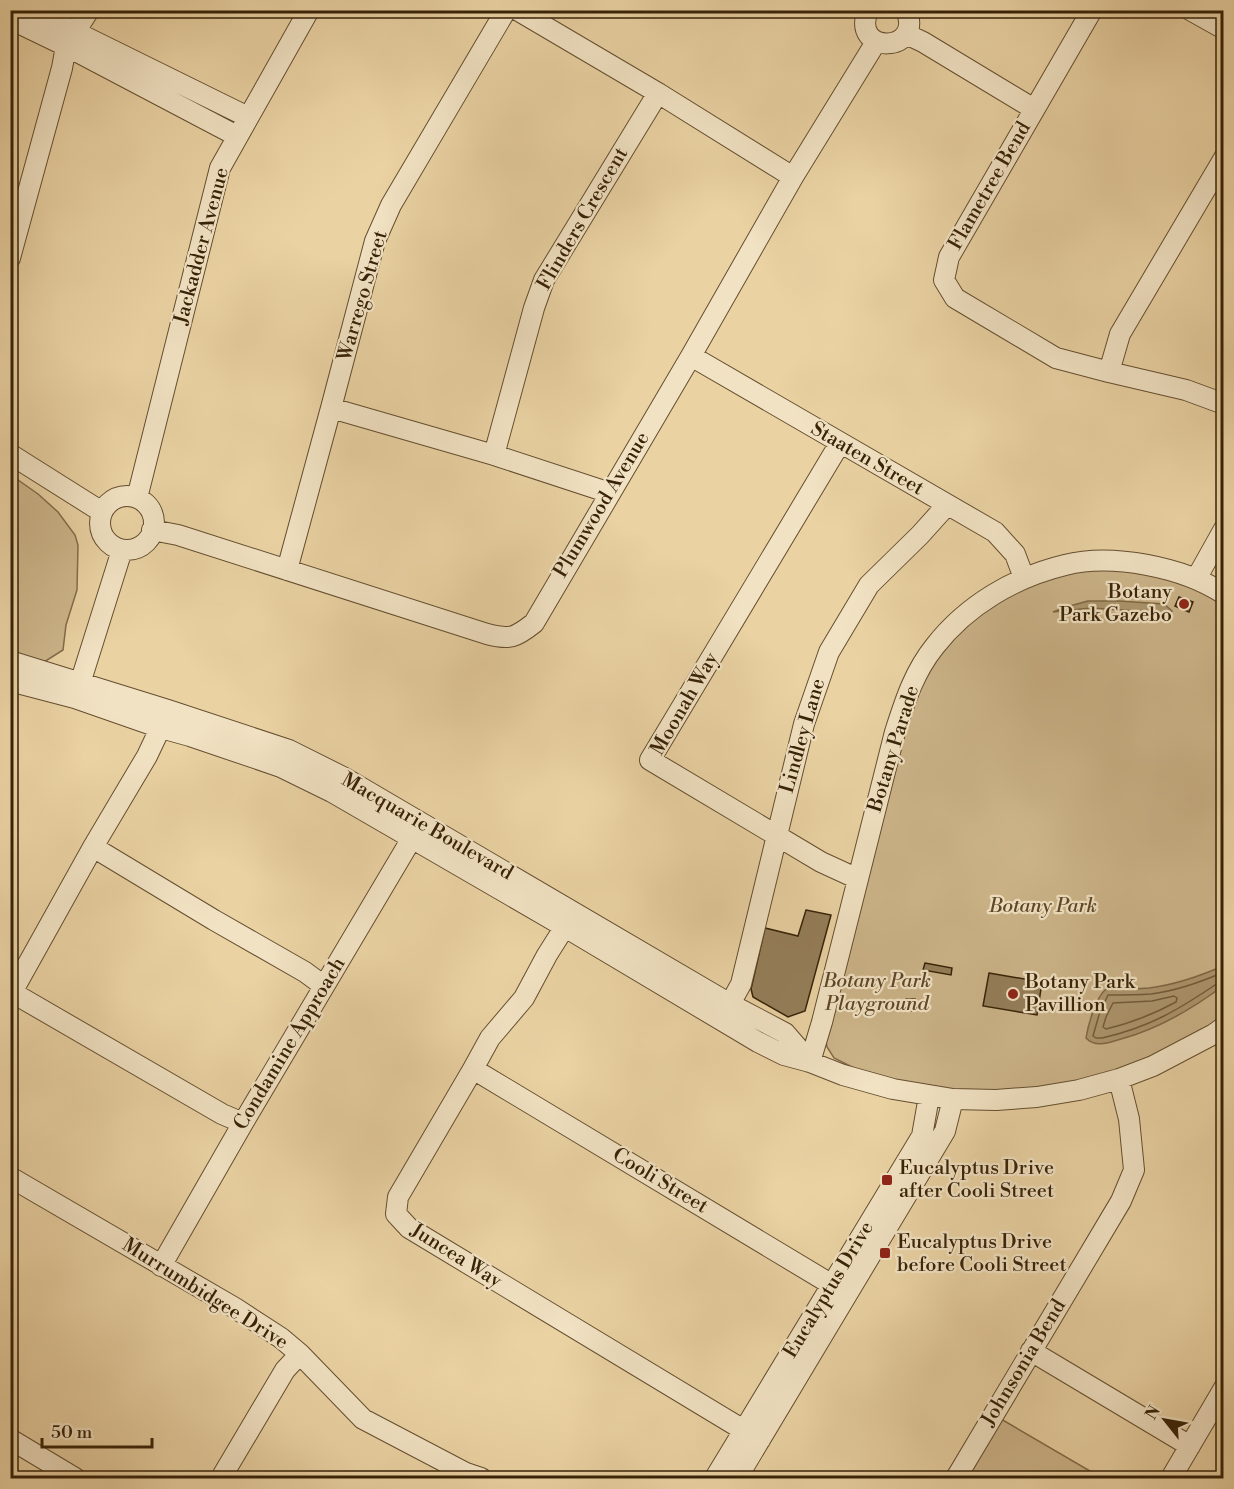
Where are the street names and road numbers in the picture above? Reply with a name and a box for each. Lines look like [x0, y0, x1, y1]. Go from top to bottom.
street label: Flametree Bend [943, 117, 1037, 255]
street label: Flinders Crescent [532, 143, 634, 295]
street label: Jackadder Avenue [169, 165, 235, 328]
street label: Warrego Street [332, 228, 394, 365]
street label: Staaten Street [806, 417, 928, 501]
street label: Plumwood Avenue [549, 427, 655, 583]
street label: Moonah Way [645, 648, 725, 760]
street label: Lindley Lane [775, 676, 831, 796]
street label: Botany Parade [863, 683, 925, 816]
street label: Macquarie Boulevard [337, 768, 518, 887]
street label: Condamine Approach [229, 953, 352, 1135]
street label: Cooli Street [608, 1143, 712, 1219]
street label: Eucalyptus Drive [778, 1217, 880, 1363]
street label: Juncea Way [405, 1218, 506, 1294]
street label: Murrumbidgee Drive [117, 1233, 293, 1355]
street label: Johnsonia Bend [976, 1294, 1072, 1432]

